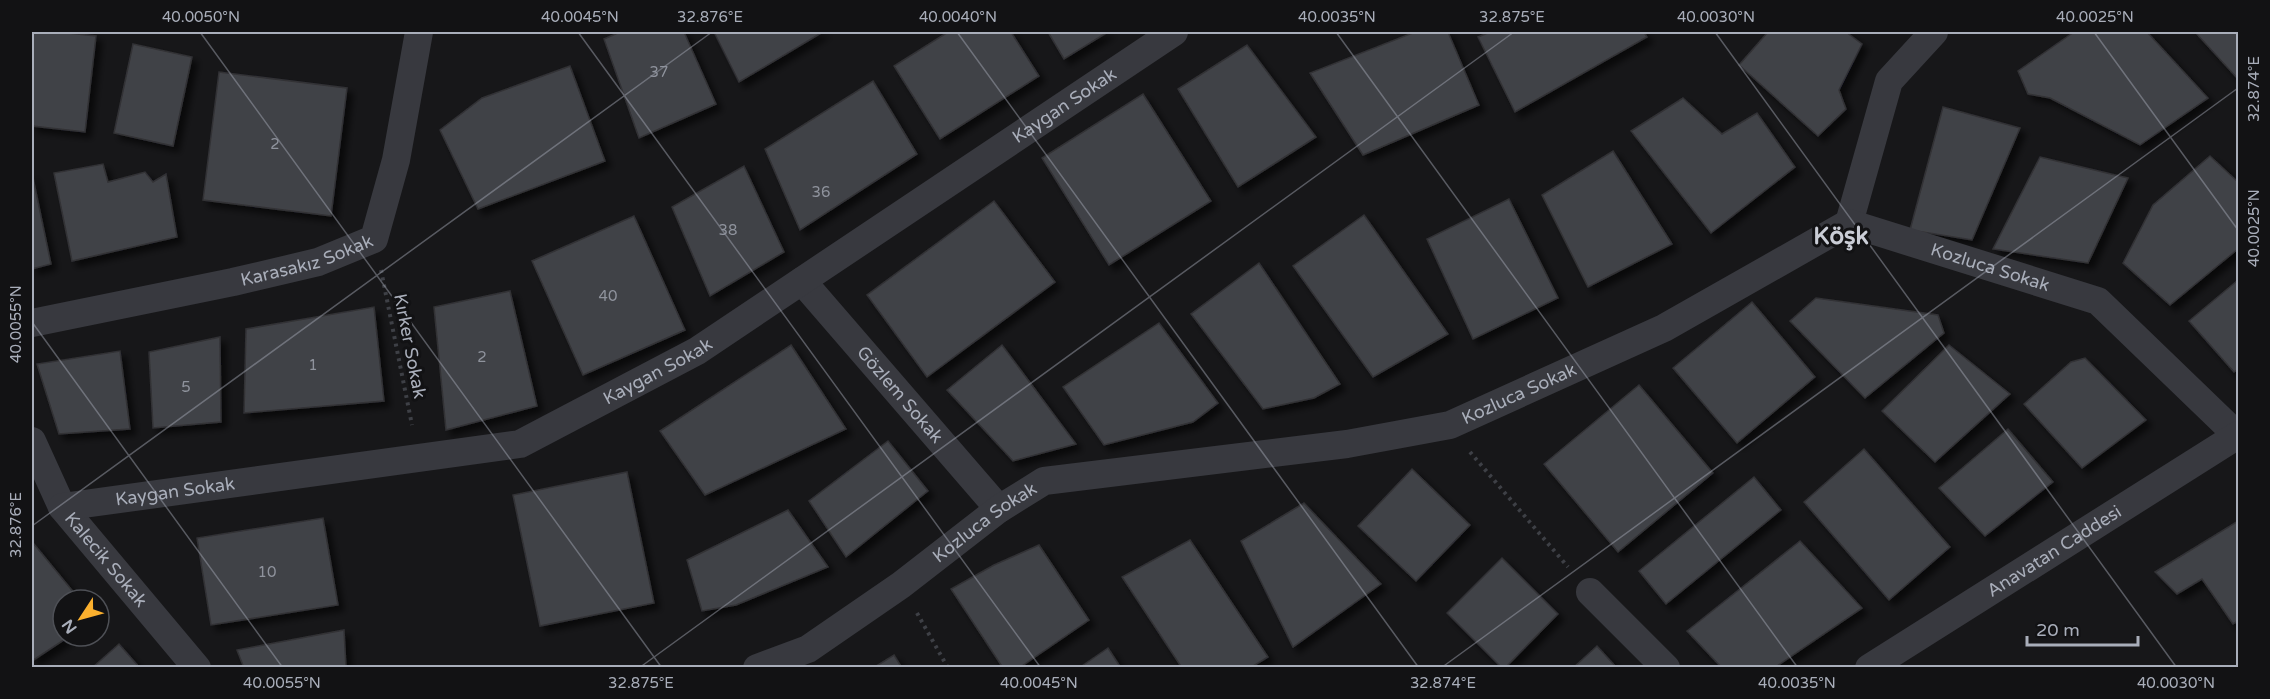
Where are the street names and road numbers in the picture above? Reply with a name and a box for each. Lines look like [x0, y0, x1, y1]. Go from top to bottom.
street label: Kaygan Sokak [1008, 63, 1120, 148]
street label: Karasakız Sokak [238, 230, 376, 291]
street label: Kozluca Sokak [1928, 238, 2053, 296]
street label: Kırker Sokak [389, 292, 431, 401]
street label: Kaygan Sokak [599, 333, 716, 409]
street label: Gözlem Sokak [852, 341, 948, 448]
street label: Kozluca Sokak [1458, 358, 1580, 429]
street label: Kaygan Sokak [114, 472, 236, 511]
street label: Kozluca Sokak [928, 477, 1041, 567]
street label: Anavatan Caddesi [1983, 500, 2126, 602]
street label: Kalecik Sokak [60, 508, 152, 612]

